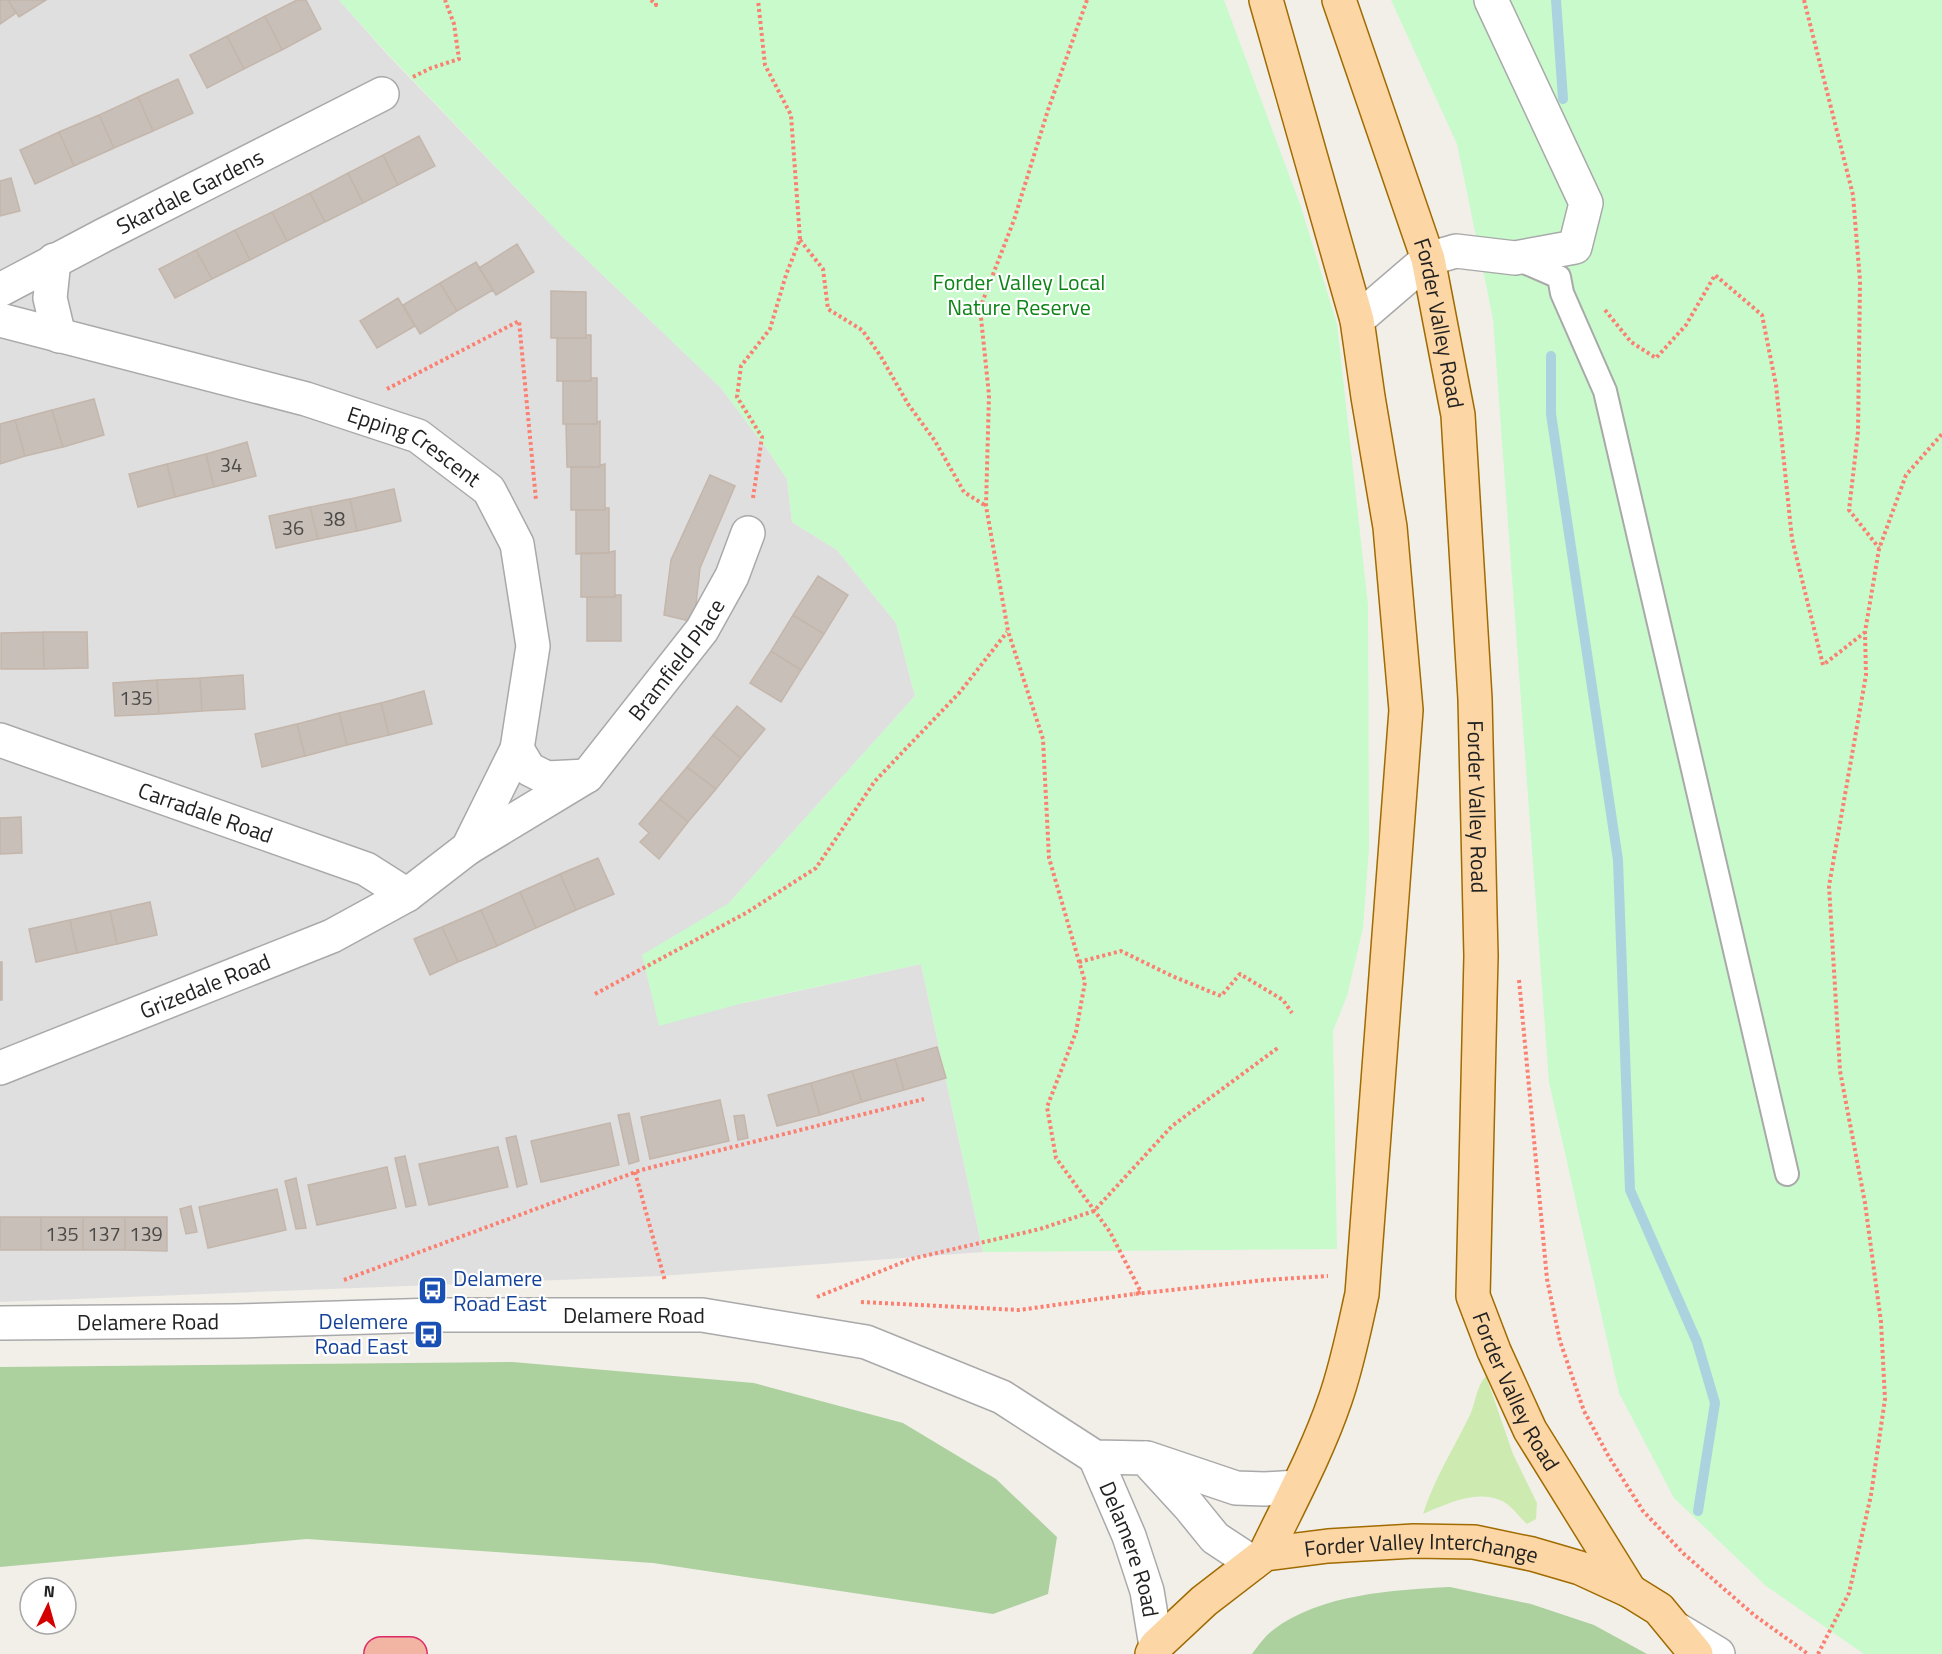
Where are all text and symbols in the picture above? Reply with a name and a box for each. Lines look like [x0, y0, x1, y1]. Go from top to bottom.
street label: Skardale Gardens [110, 140, 270, 243]
street label: Forder Valley Road [1405, 233, 1473, 411]
park label: Forder Valley Local Nature Reserve [933, 265, 1105, 324]
street label: Epping Crescent [343, 397, 489, 495]
house number: 34 [220, 449, 242, 480]
house number: 38 [323, 503, 345, 534]
house number: 36 [282, 512, 304, 543]
street label: Bramfield Place [620, 592, 733, 728]
house number: 135 [119, 682, 153, 713]
street label: Forder Valley Road [1459, 720, 1497, 894]
street label: Carradale Road [134, 773, 278, 852]
street label: Grizedale Road [134, 944, 276, 1028]
house number: 135 [45, 1218, 79, 1249]
house number: 137 [87, 1218, 121, 1249]
house number: 139 [129, 1218, 163, 1249]
place label: Delamere Road East [453, 1261, 547, 1320]
bus stop icon: Delamere Road East [416, 1275, 448, 1307]
street label: Delamere Road [563, 1298, 705, 1332]
street label: Delamere Road [77, 1304, 219, 1339]
place label: Delemere Road East [314, 1304, 408, 1363]
street label: Forder Valley Road [1464, 1307, 1568, 1477]
bus stop icon: Delemere Road East [413, 1318, 445, 1350]
street label: Delamere Road [1090, 1476, 1168, 1620]
street label: Forder Valley Interchange [1302, 1524, 1543, 1572]
north arrow [18, 1576, 78, 1636]
text: N [43, 1579, 56, 1603]

